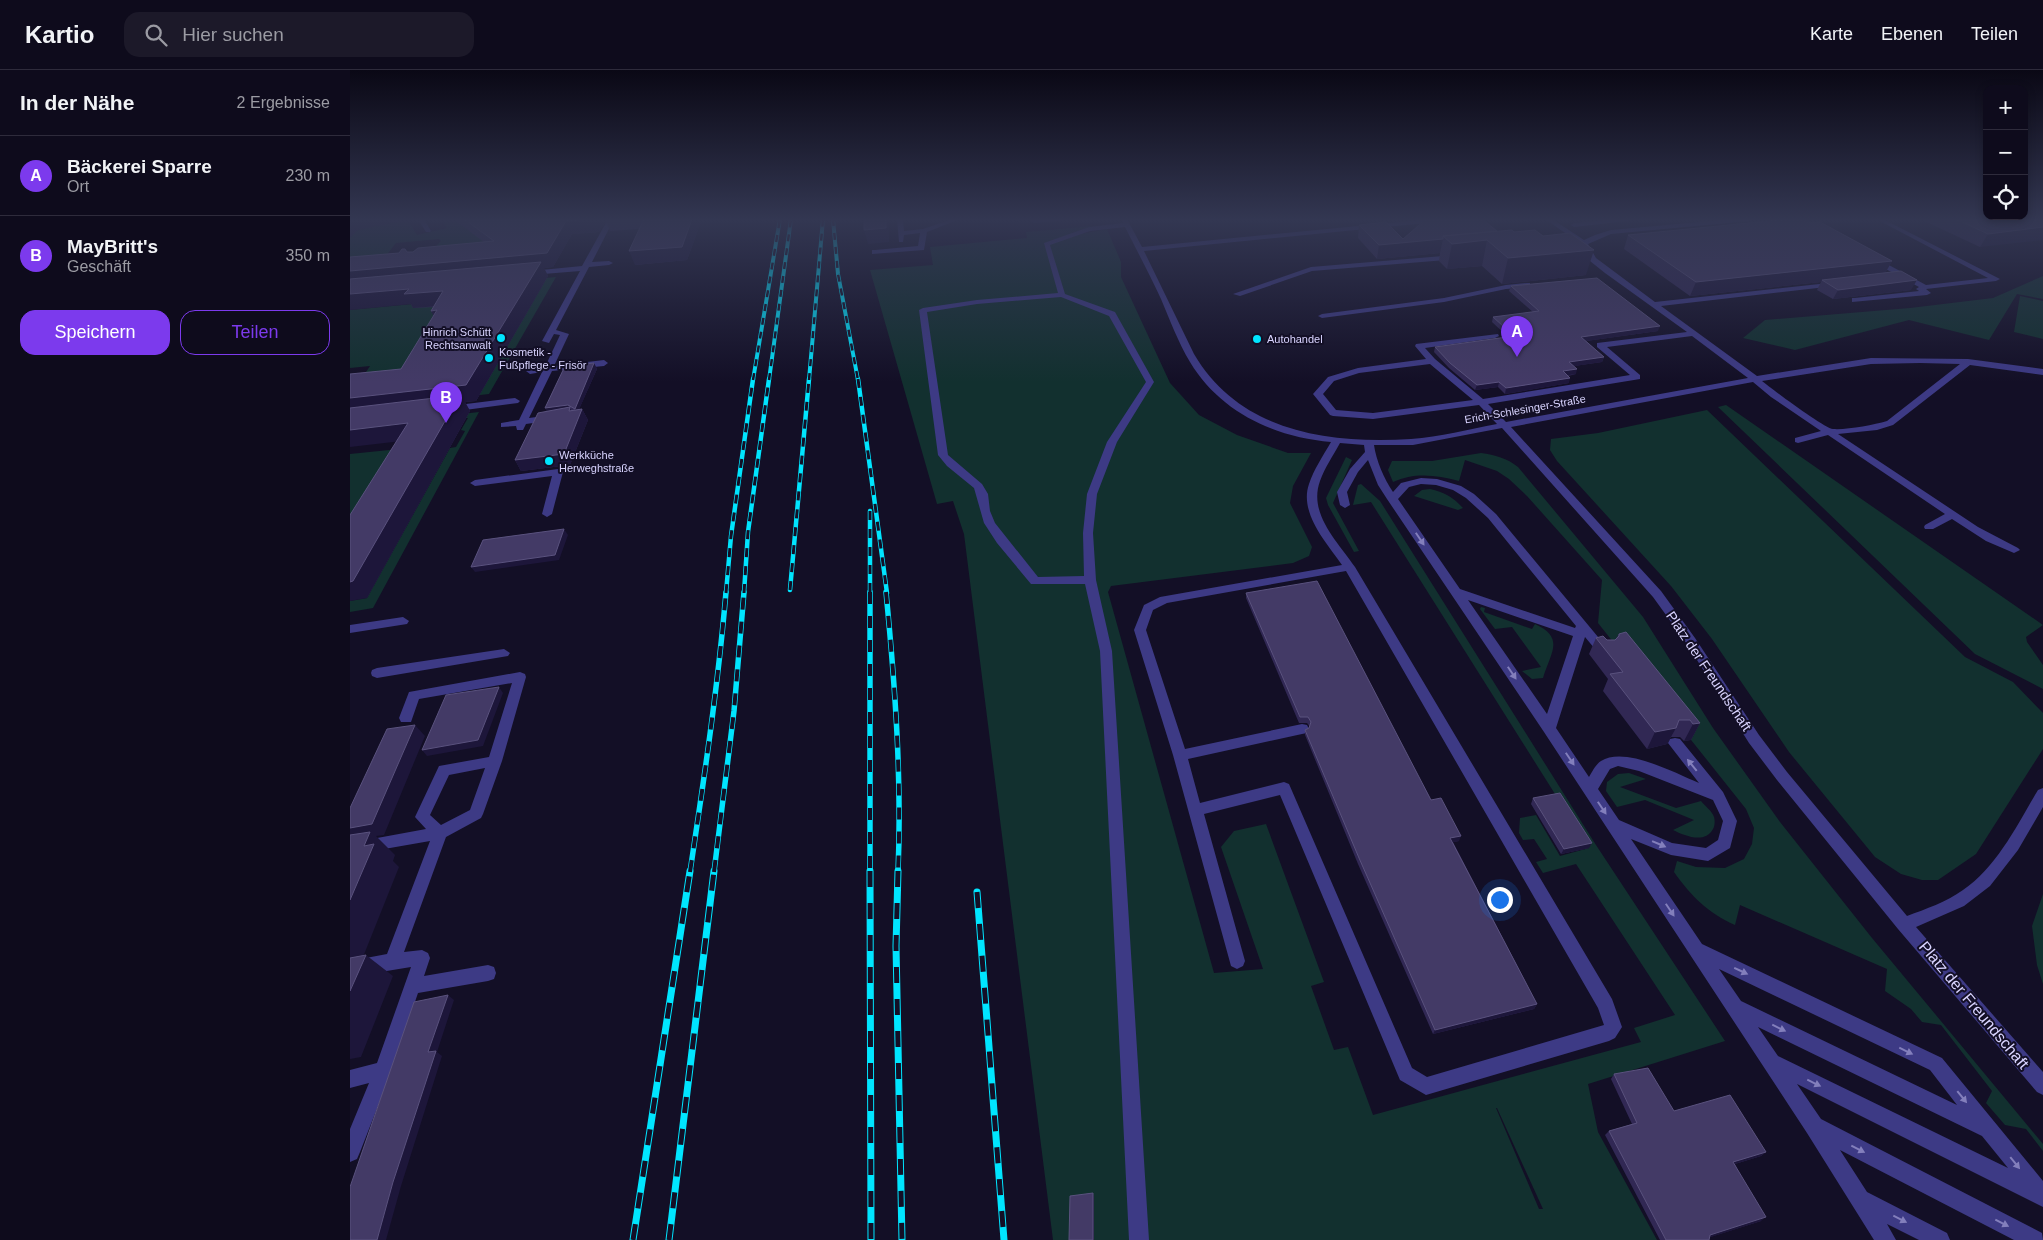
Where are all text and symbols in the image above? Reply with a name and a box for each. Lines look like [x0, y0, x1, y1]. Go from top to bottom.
search box [124, 12, 474, 57]
text: Kartio [25, 21, 94, 48]
icon: search [142, 21, 170, 49]
text: Hier suchen [182, 24, 284, 45]
text: Karte [1810, 24, 1853, 44]
text: Ebenen [1881, 24, 1943, 44]
text: Teilen [1971, 24, 2018, 44]
map controls [1983, 85, 2028, 220]
button: + [1983, 85, 2028, 130]
text: In der Nähe [20, 91, 134, 114]
text: 2 Ergebnisse [237, 94, 330, 111]
button: − [1983, 130, 2028, 175]
text: Bäckerei Sparre [67, 156, 212, 177]
text: A [30, 167, 42, 184]
text: 230 m [286, 167, 330, 184]
button: locate [1983, 175, 2028, 220]
text: Ort [67, 178, 89, 195]
text: MayBritt's [67, 236, 158, 257]
text: B [30, 247, 42, 264]
text: 350 m [286, 247, 330, 264]
text: Geschäft [67, 258, 131, 275]
button: Speichern [20, 310, 170, 355]
button: Teilen [180, 310, 330, 355]
pin: A [1501, 316, 1533, 357]
place label: Hinrich Schütt Rechtsanwalt [423, 326, 491, 351]
marker: Hinrich Schütt Rechtsanwalt [495, 332, 507, 344]
marker: Autohandel [1251, 333, 1263, 345]
place label: Autohandel [1267, 333, 1323, 345]
place label: Kosmetik - Fußpflege - Frisör [499, 346, 587, 371]
marker: Kosmetik - Fußpflege - Frisör [483, 352, 495, 364]
pin: B [430, 382, 462, 423]
street label: Erich-Schlesinger-Straße [1463, 392, 1587, 426]
place label: Werkküche Herweghstraße [559, 449, 634, 474]
marker: Werkküche Herweghstraße [543, 455, 555, 467]
one-way arrow [1415, 532, 1425, 546]
street label: Platz der Freundschaft [1663, 608, 1755, 734]
one-way arrow [1507, 666, 1516, 680]
one-way arrow [1565, 753, 1575, 766]
one-way arrow [1687, 758, 1698, 771]
one-way arrow [1597, 801, 1607, 814]
one-way arrow [1652, 840, 1667, 848]
your location [1487, 887, 1513, 913]
one-way arrow [1665, 903, 1674, 916]
street label: Platz der Freundschaft [1916, 938, 2033, 1073]
one-way arrow [1734, 968, 1748, 976]
one-way arrow [1771, 1024, 1786, 1033]
one-way arrow [1899, 1046, 1914, 1055]
one-way arrow [1807, 1079, 1821, 1087]
one-way arrow [1957, 1090, 1968, 1103]
one-way arrow [1851, 1145, 1865, 1153]
one-way arrow [2010, 1156, 2021, 1169]
one-way arrow [1893, 1215, 1907, 1223]
one-way arrow [1995, 1219, 2009, 1227]

